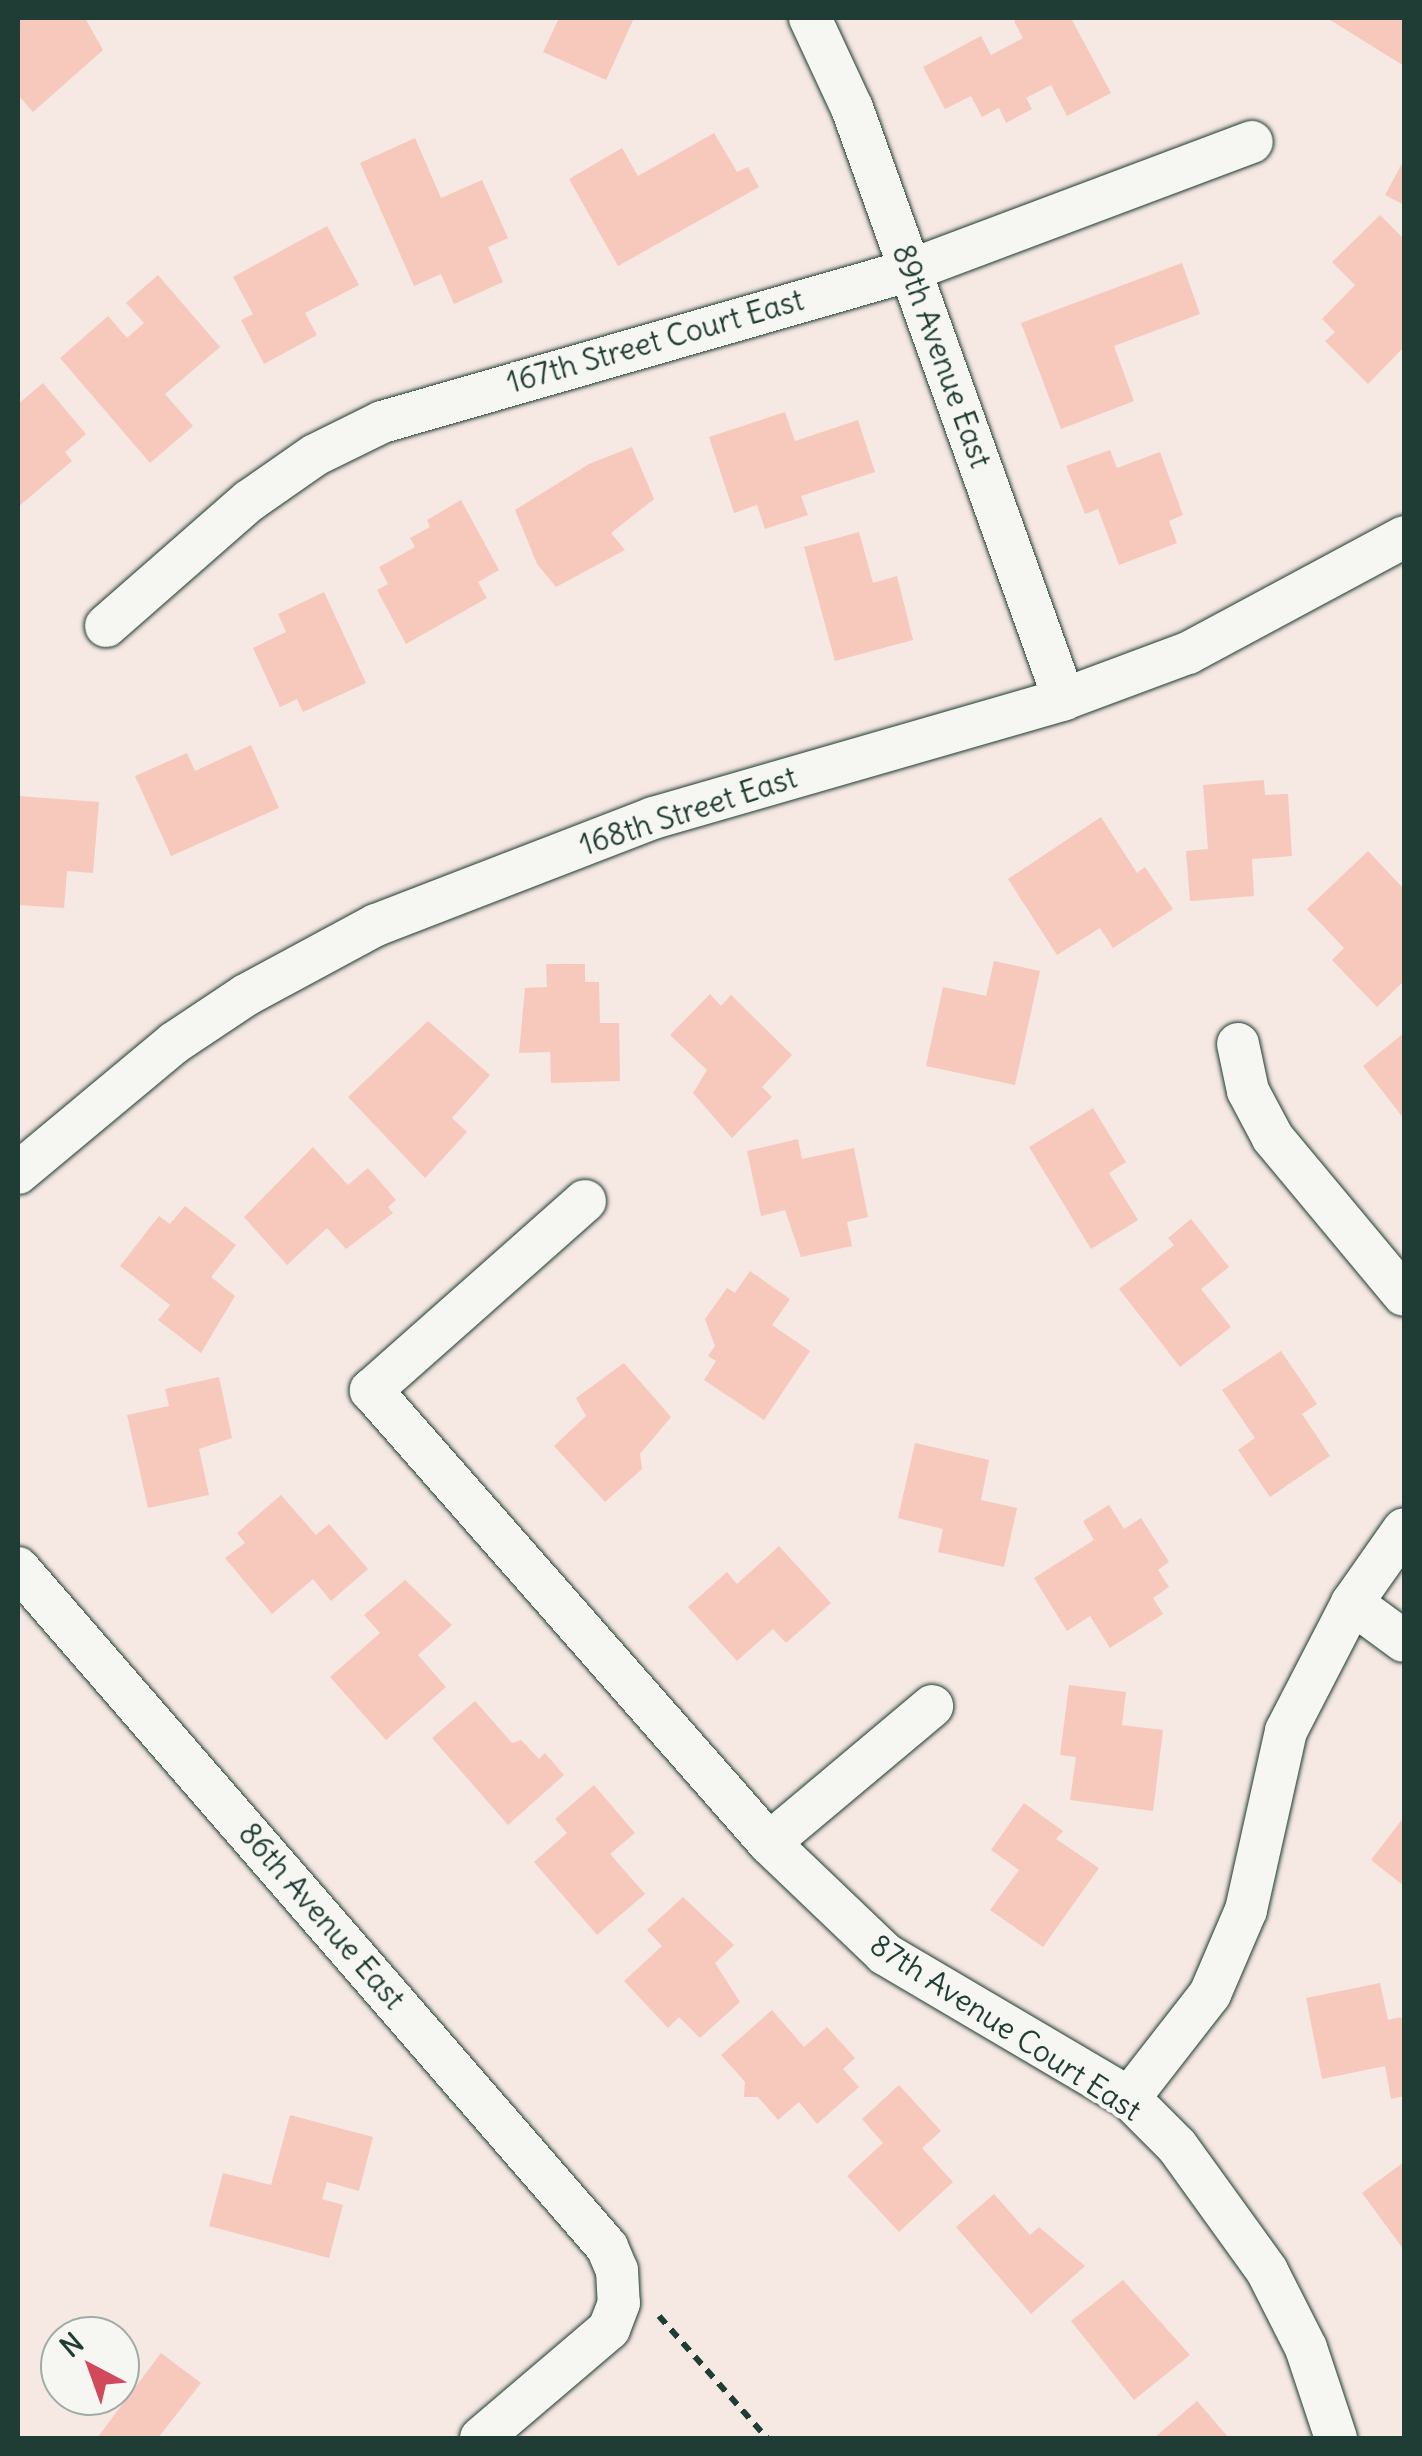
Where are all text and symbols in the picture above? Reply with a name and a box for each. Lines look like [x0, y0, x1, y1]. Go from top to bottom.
street label: 89th Avenue East [885, 239, 999, 473]
street label: 167th Street Court East [502, 281, 808, 401]
street label: 168th Street East [575, 759, 801, 863]
street label: 86th Avenue East [231, 1816, 413, 2016]
street label: 87th Avenue Court East [864, 1926, 1148, 2128]
north arrow [40, 2316, 140, 2416]
text: N [53, 2325, 91, 2365]

